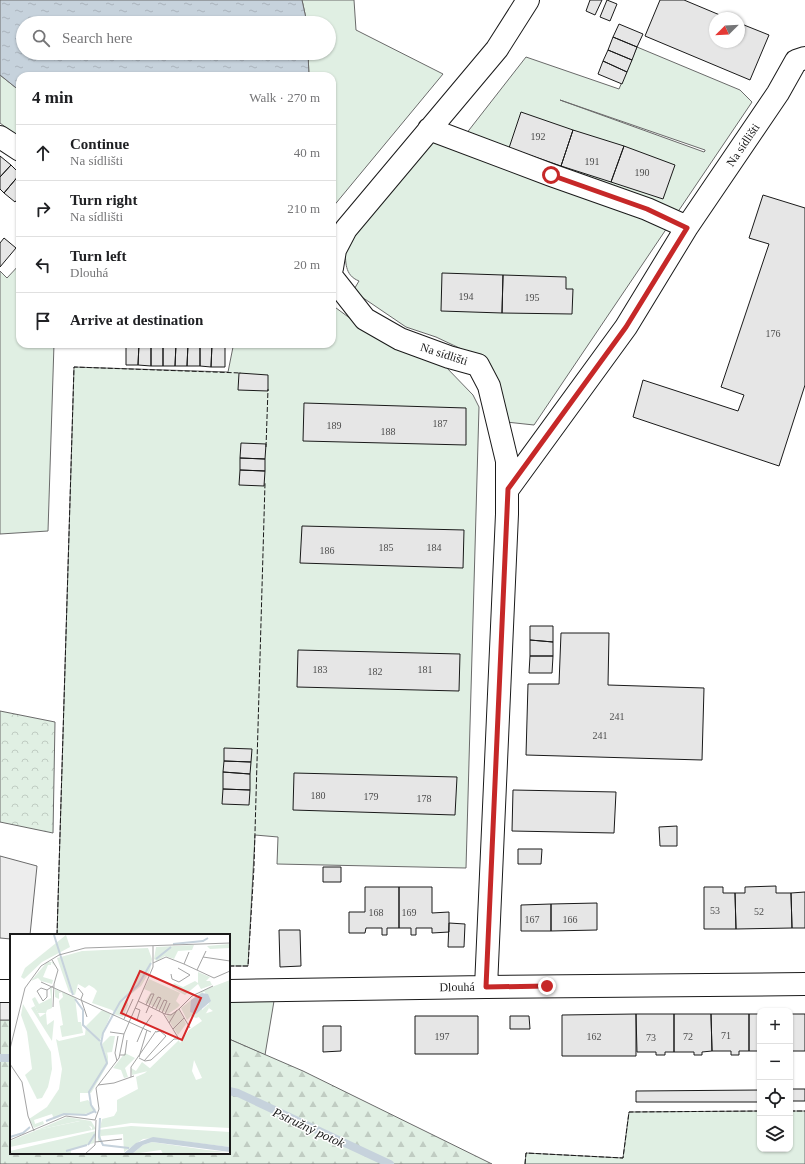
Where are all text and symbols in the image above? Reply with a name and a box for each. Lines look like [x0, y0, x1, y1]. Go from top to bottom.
north arrow [709, 12, 745, 48]
search box [16, 16, 336, 60]
icon: search [30, 27, 52, 49]
text: Search here [62, 30, 132, 46]
text: 4 min [32, 88, 73, 107]
text: Walk · 270 m [249, 90, 320, 105]
street label: Na sídlišti [723, 120, 763, 169]
house number: 192 [531, 131, 546, 142]
text: Continue [70, 136, 129, 152]
icon: ahead [32, 142, 54, 164]
text: 40 m [294, 145, 320, 160]
text: Na sídlišti [70, 153, 123, 168]
house number: 191 [585, 156, 600, 167]
route start [542, 166, 560, 184]
house number: 190 [635, 167, 650, 178]
text: Turn right [70, 192, 137, 208]
icon: right [32, 198, 54, 220]
text: 210 m [287, 201, 320, 216]
text: Na sídlišti [70, 209, 123, 224]
text: Turn left [70, 248, 127, 264]
icon: left [32, 254, 54, 276]
text: 20 m [294, 257, 320, 272]
text: Dlouhá [70, 265, 108, 280]
house number: 194 [459, 291, 474, 302]
house number: 195 [525, 292, 540, 303]
icon: arrive [32, 310, 54, 332]
text: Arrive at destination [70, 312, 203, 328]
house number: 176 [766, 328, 781, 339]
street label: Na sídlišti [419, 340, 470, 368]
house number: 187 [433, 418, 448, 429]
house number: 189 [327, 420, 342, 431]
house number: 188 [381, 426, 396, 437]
house number: 185 [379, 542, 394, 553]
house number: 184 [427, 542, 442, 553]
house number: 186 [320, 545, 335, 556]
house number: 183 [313, 664, 328, 675]
house number: 181 [418, 664, 433, 675]
house number: 182 [368, 666, 383, 677]
house number: 241 [610, 711, 625, 722]
house number: 241 [593, 730, 608, 741]
house number: 180 [311, 790, 326, 801]
house number: 179 [364, 791, 379, 802]
house number: 178 [417, 793, 432, 804]
house number: 53 [710, 905, 720, 916]
house number: 52 [754, 906, 764, 917]
house number: 168 [369, 907, 384, 918]
house number: 169 [402, 907, 417, 918]
house number: 167 [525, 914, 540, 925]
house number: 166 [563, 914, 578, 925]
inset map [10, 934, 230, 1154]
route end [538, 977, 556, 995]
street label: Dlouhá [439, 980, 475, 994]
map controls [757, 1008, 793, 1152]
button: + [757, 1008, 793, 1044]
house number: 71 [721, 1030, 731, 1041]
house number: 197 [435, 1031, 450, 1042]
house number: 162 [587, 1031, 602, 1042]
house number: 72 [683, 1031, 693, 1042]
house number: 73 [646, 1032, 656, 1043]
button: − [757, 1044, 793, 1080]
button: locate [757, 1080, 793, 1116]
water label: Pstružný potok [270, 1104, 347, 1151]
button: layers [757, 1116, 793, 1152]

